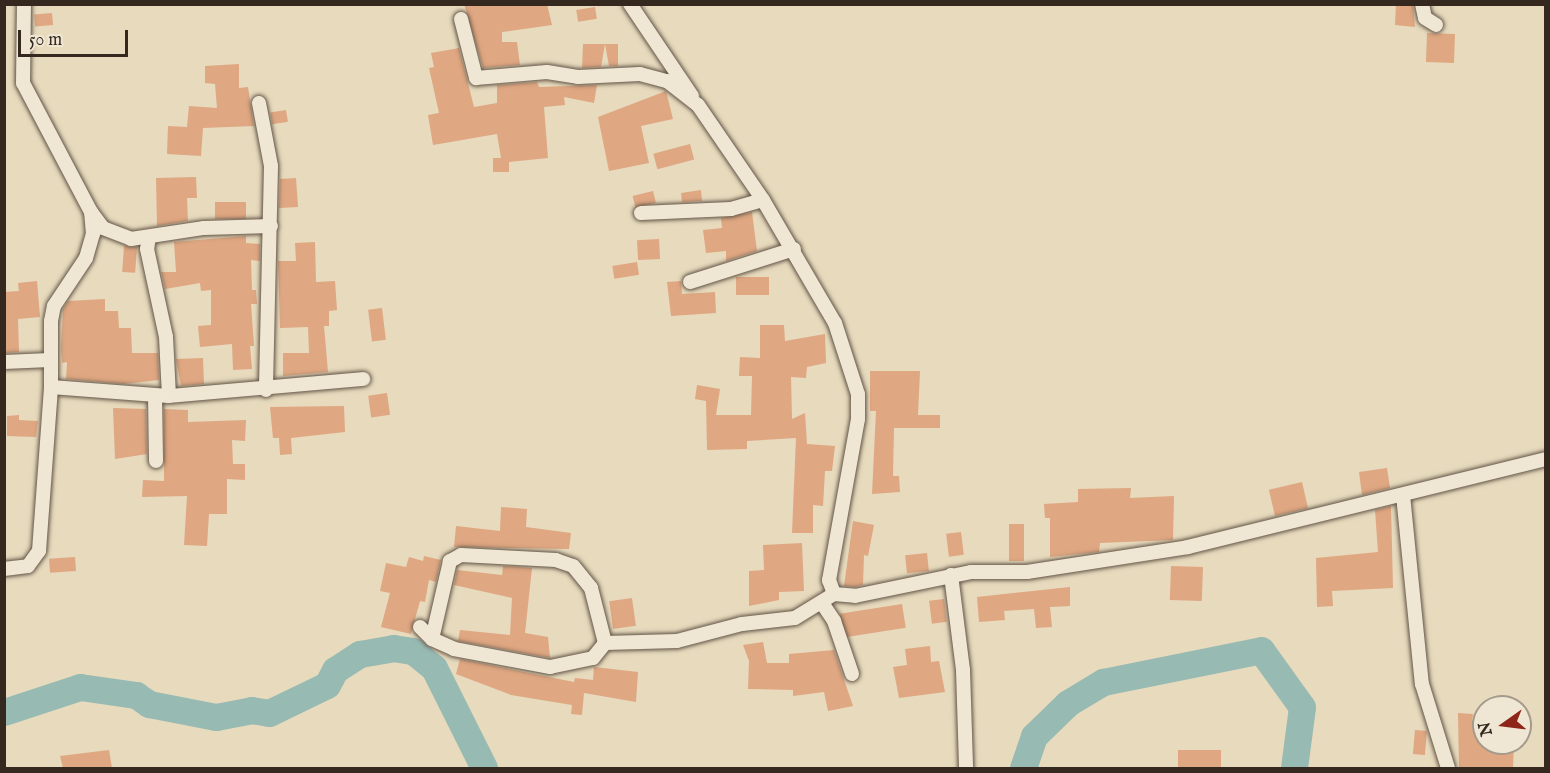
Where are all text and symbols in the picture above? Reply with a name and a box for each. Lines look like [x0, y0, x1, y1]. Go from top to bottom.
scale bar [21, 18, 130, 56]
text: 50 m [29, 29, 62, 52]
north arrow [1472, 695, 1532, 755]
text: N [1475, 720, 1498, 738]

